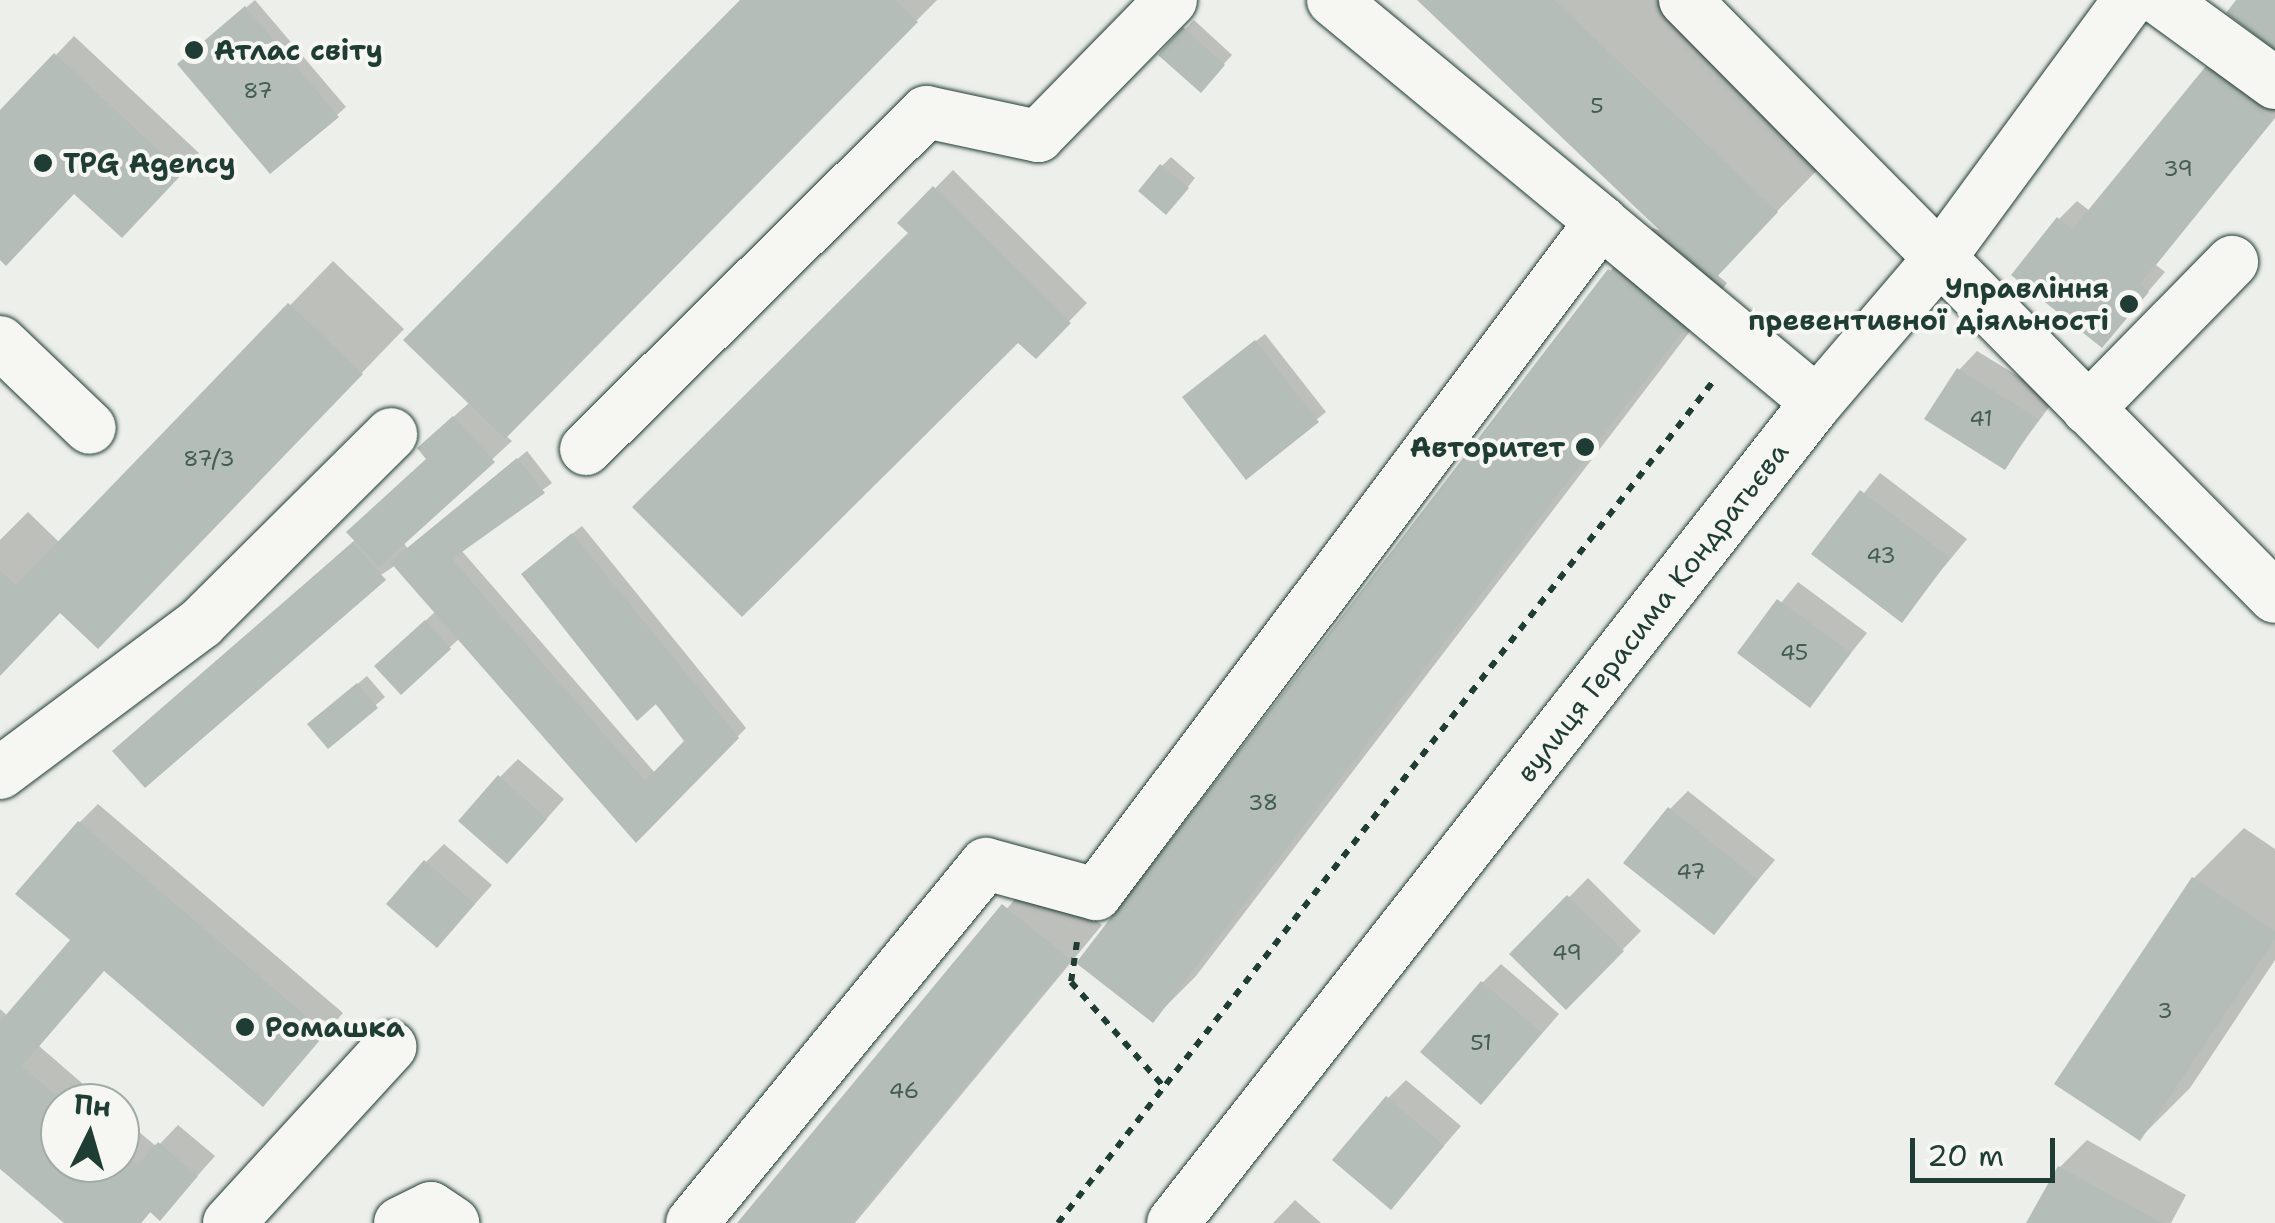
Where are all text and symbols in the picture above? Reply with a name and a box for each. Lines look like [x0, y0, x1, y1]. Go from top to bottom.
place label: Атлас світу [214, 33, 383, 67]
marker: Атлас світу [183, 39, 205, 61]
house number: 87 [243, 78, 273, 104]
house number: 5 [1590, 93, 1604, 119]
place label: TPG Agency [63, 146, 236, 180]
marker: TPG Agency [32, 152, 54, 174]
house number: 39 [2163, 156, 2193, 182]
place label: Управління превентивної діяльності [1748, 271, 2109, 337]
marker: Управління превентивної діяльності [2118, 293, 2140, 315]
house number: 41 [1969, 406, 1993, 432]
place label: Авторитет [1410, 430, 1565, 464]
street label: вулиця Герасима Кондратьєва [1509, 435, 1795, 789]
marker: Авторитет [1574, 436, 1596, 458]
house number: 87/3 [183, 446, 235, 472]
house number: 43 [1866, 543, 1896, 569]
house number: 45 [1780, 640, 1808, 666]
house number: 38 [1248, 790, 1278, 816]
house number: 47 [1676, 859, 1706, 885]
house number: 49 [1552, 940, 1582, 966]
house number: 3 [2157, 998, 2173, 1024]
place label: Ромашка [265, 1010, 405, 1044]
marker: Ромашка [234, 1016, 256, 1038]
house number: 51 [1470, 1030, 1492, 1056]
house number: 46 [889, 1078, 919, 1104]
north arrow [40, 1083, 140, 1183]
text: Пн [72, 1085, 113, 1126]
scale bar [1915, 1118, 2060, 1180]
text: 20 m [1927, 1135, 2004, 1176]

